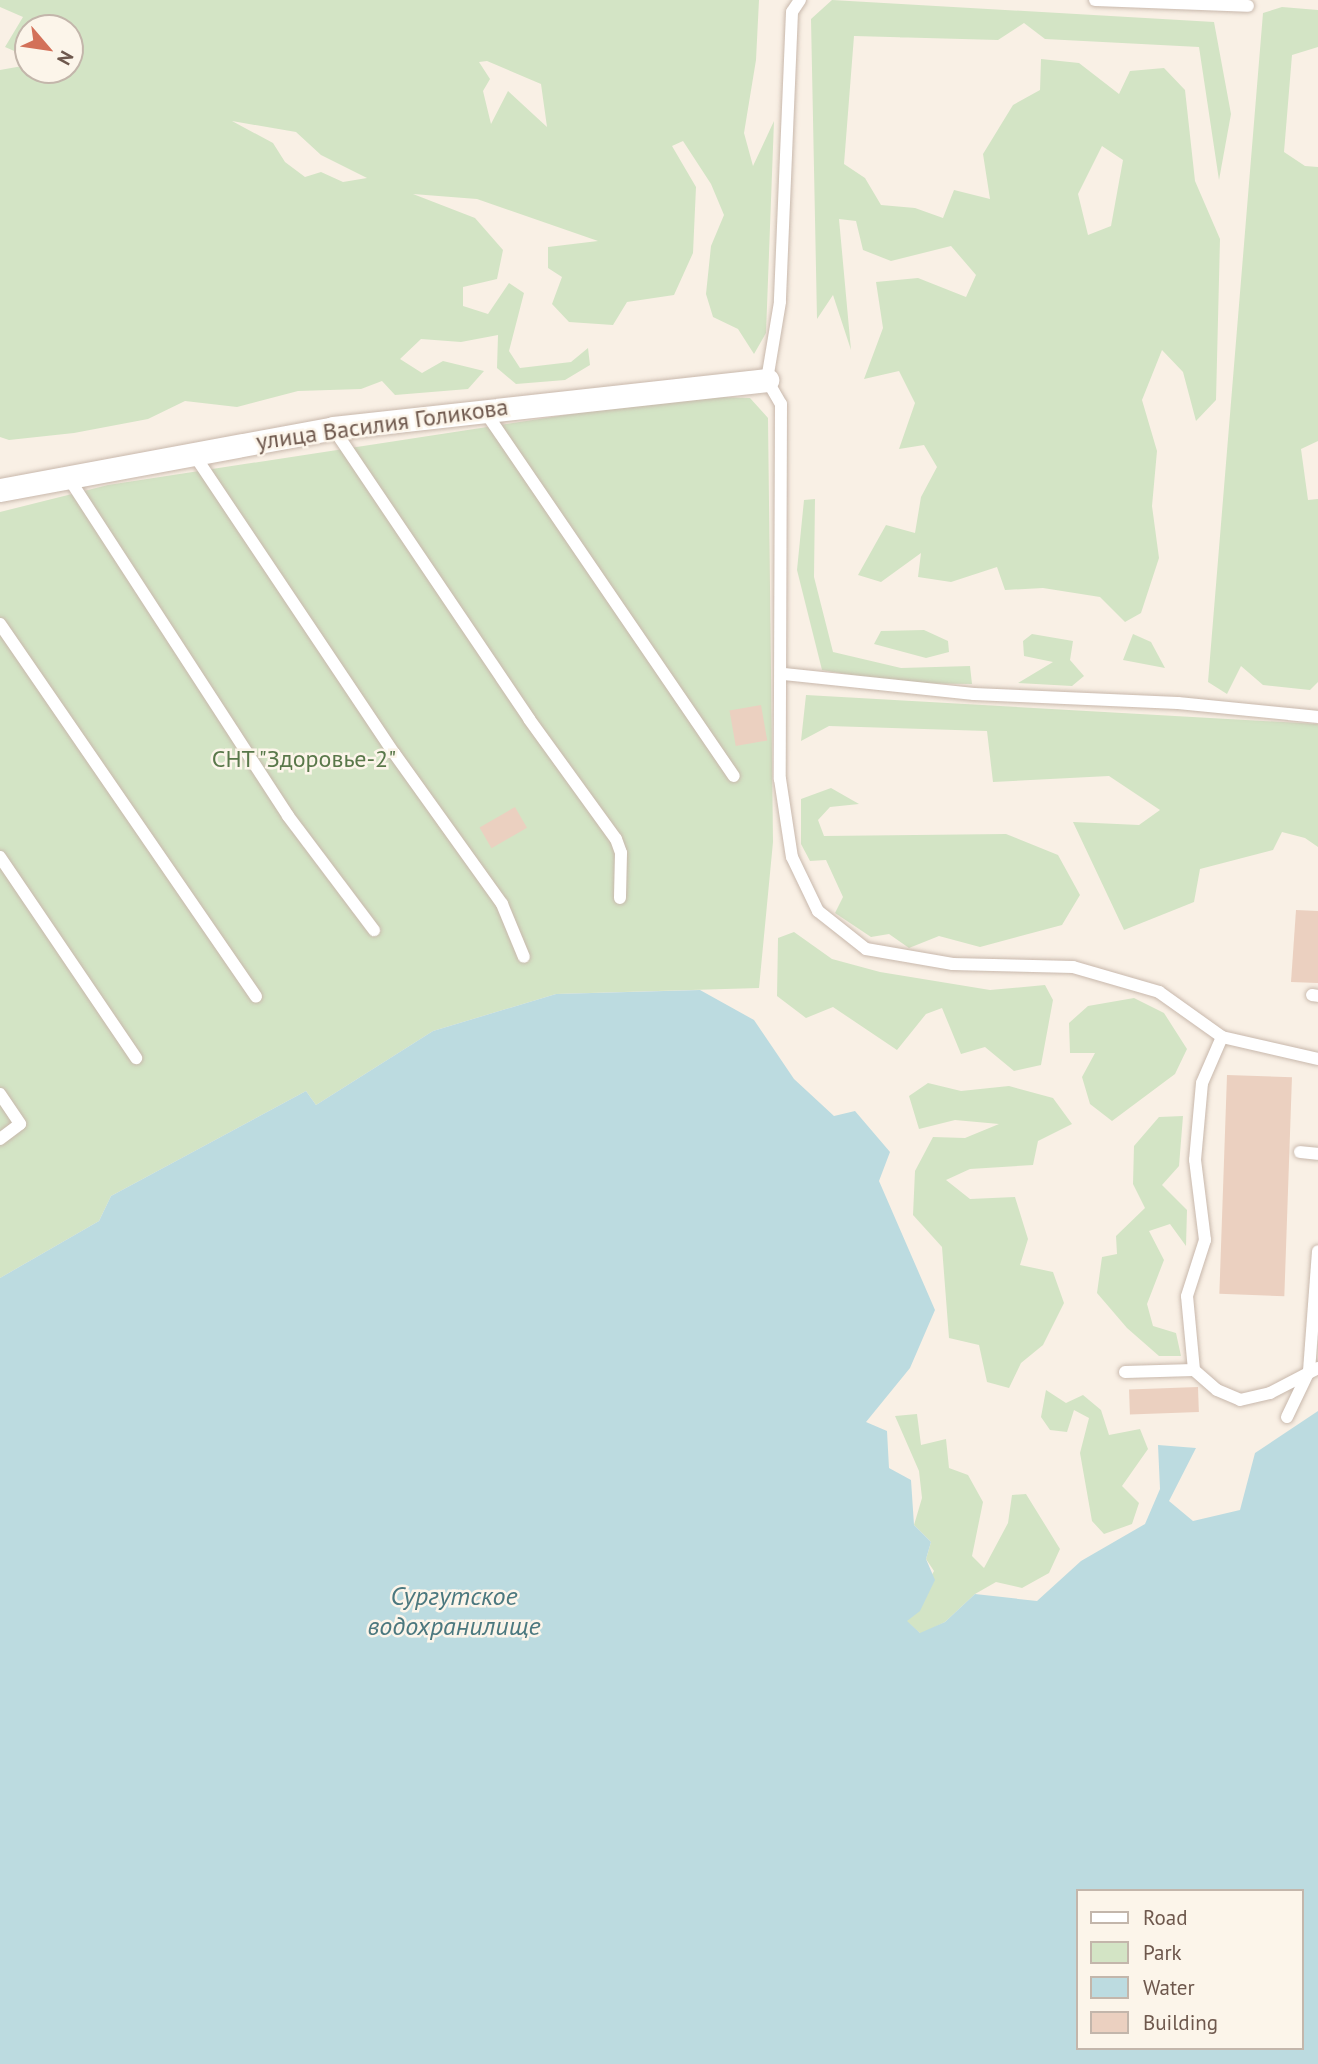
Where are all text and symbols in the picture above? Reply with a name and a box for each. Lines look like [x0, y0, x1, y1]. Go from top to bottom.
north arrow [14, 14, 84, 84]
text: N [52, 47, 79, 69]
street label: улица Василия Голикова [254, 392, 510, 456]
park label: СНТ "Здоровье-2" [210, 745, 398, 773]
water label: Сургутское водохранилище [367, 1580, 541, 1642]
legend [1076, 1889, 1304, 2050]
text: Road [1143, 1904, 1187, 1931]
text: Park [1143, 1939, 1182, 1966]
text: Water [1143, 1974, 1195, 2001]
text: Building [1143, 2009, 1218, 2036]

